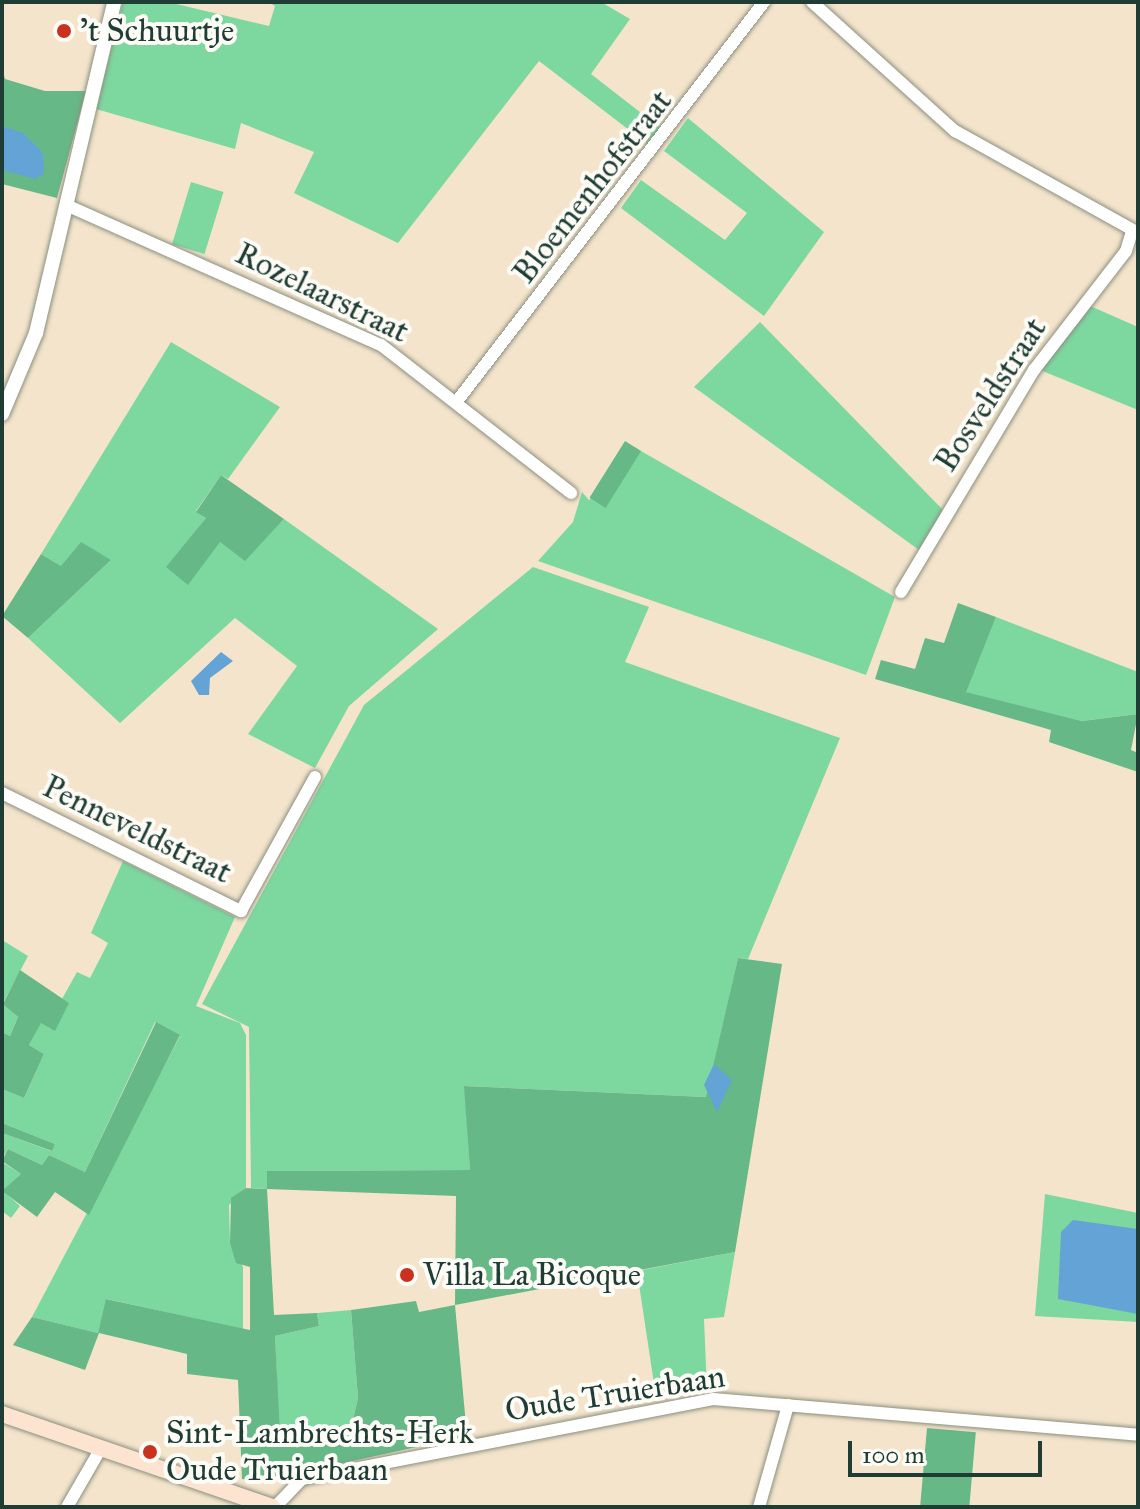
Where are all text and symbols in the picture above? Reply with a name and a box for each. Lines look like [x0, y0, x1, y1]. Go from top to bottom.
place label: 't Schuurtje [80, 12, 234, 50]
marker: 't Schuurtje [55, 22, 73, 40]
street label: Bloemenhofstraat [506, 83, 680, 291]
street label: Rozelaarstraat [229, 235, 415, 351]
street label: Bosveldstraat [927, 311, 1055, 479]
street label: Penneveldstraat [36, 768, 238, 892]
place label: Villa La Bicoque [423, 1256, 641, 1294]
marker: Villa La Bicoque [398, 1266, 416, 1284]
street label: Oude Truierbaan [502, 1358, 728, 1430]
place label: Sint-Lambrechts-Herk Oude Truierbaan [166, 1415, 474, 1490]
scale bar [852, 1425, 1046, 1475]
text: 100 m [862, 1440, 925, 1470]
marker: Sint-Lambrechts-Herk Oude Truierbaan [141, 1443, 159, 1461]

